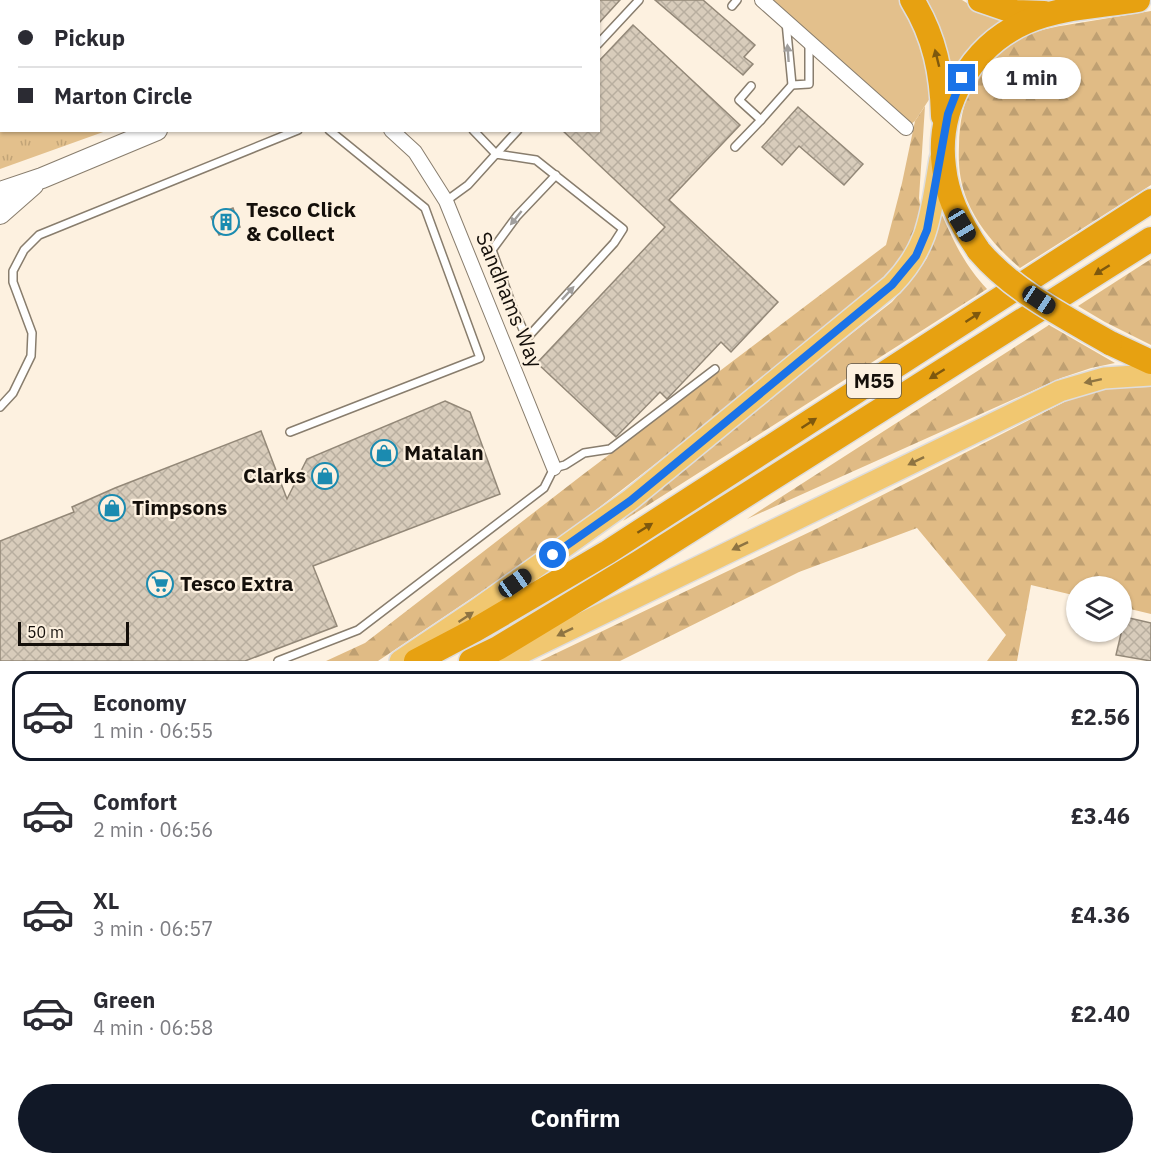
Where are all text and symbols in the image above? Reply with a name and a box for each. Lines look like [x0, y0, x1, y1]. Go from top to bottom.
text: Pickup [54, 23, 125, 52]
one-way arrow [783, 44, 793, 63]
one-way arrow [931, 49, 941, 67]
callout: 1 min [983, 57, 1082, 99]
route end [948, 64, 975, 91]
text: 1 min [1005, 64, 1058, 91]
text: Marton Circle [54, 81, 192, 110]
place label: Tesco Click & Collect [246, 195, 357, 247]
car [945, 205, 979, 245]
building icon: Tesco Click & Collect [211, 207, 241, 237]
one-way arrow [510, 210, 523, 226]
street label: Sandhams Way [470, 227, 550, 372]
one-way arrow [1093, 265, 1110, 276]
car [1019, 282, 1059, 318]
one-way arrow [561, 286, 575, 301]
one-way arrow [964, 311, 980, 323]
road number: M55 [847, 364, 901, 398]
one-way arrow [928, 369, 945, 380]
one-way arrow [1084, 376, 1102, 386]
one-way arrow [801, 418, 817, 429]
shop icon: Matalan [369, 438, 399, 468]
place label: Matalan [404, 438, 484, 466]
one-way arrow [907, 456, 924, 465]
place label: Clarks [243, 461, 306, 489]
shop icon: Clarks [310, 461, 340, 491]
shop icon: Timpsons [97, 493, 127, 523]
place label: Timpsons [132, 493, 227, 521]
one-way arrow [637, 523, 653, 534]
route start [539, 541, 566, 568]
one-way arrow [732, 542, 749, 551]
car [495, 565, 535, 601]
supermarket icon: Tesco Extra [145, 569, 175, 599]
place label: Tesco Extra [180, 569, 294, 597]
map controls [1066, 576, 1132, 642]
button: layers [1066, 576, 1132, 642]
one-way arrow [458, 612, 474, 623]
scale bar [18, 619, 129, 646]
text: 50 m [27, 622, 64, 642]
one-way arrow [556, 626, 574, 636]
text: Economy [93, 688, 187, 717]
icon: car [21, 689, 75, 743]
text: £2.56 [1071, 702, 1130, 731]
text: 1 min · 06:55 [93, 717, 213, 744]
text: Comfort [93, 787, 177, 816]
icon: car [21, 788, 75, 842]
text: £3.46 [1071, 801, 1130, 830]
text: 2 min · 06:56 [93, 816, 213, 843]
text: XL [93, 886, 119, 915]
icon: car [21, 887, 75, 941]
text: £4.36 [1071, 900, 1130, 929]
text: 3 min · 06:57 [93, 915, 213, 942]
text: Green [93, 985, 155, 1014]
icon: car [21, 986, 75, 1040]
text: £2.40 [1071, 999, 1130, 1028]
text: 4 min · 06:58 [93, 1014, 213, 1041]
button: Confirm [18, 1084, 1133, 1153]

